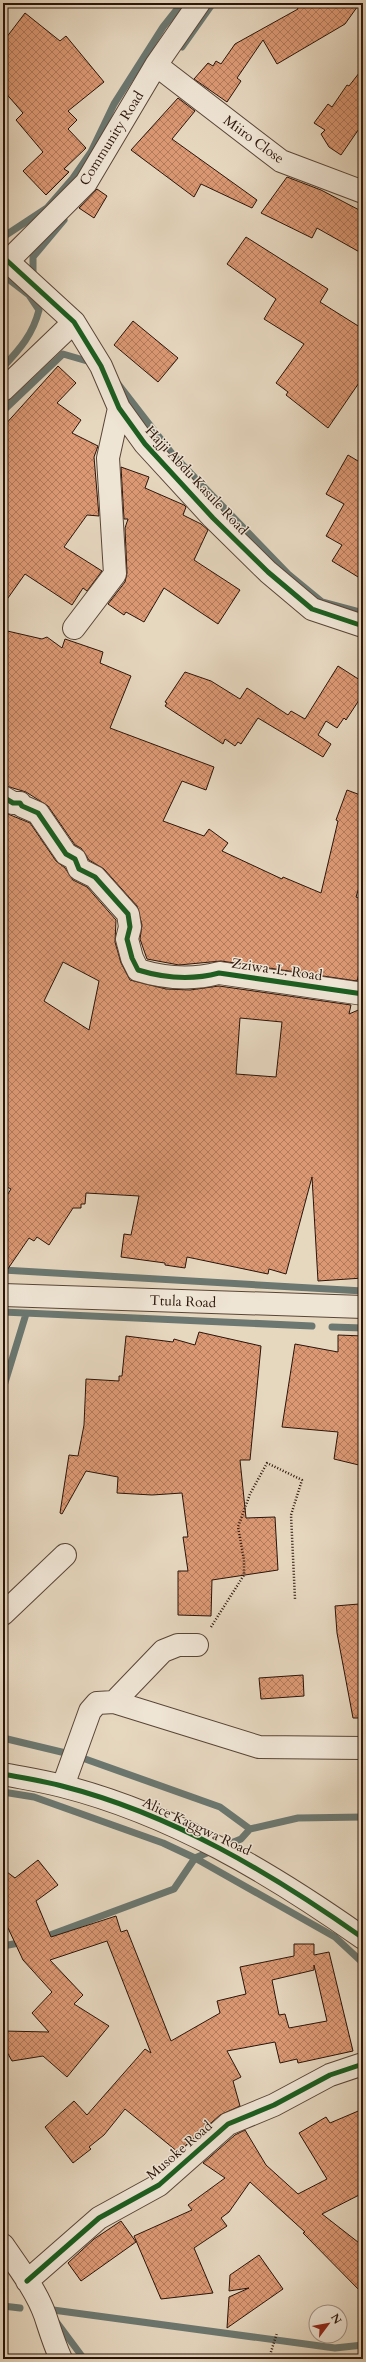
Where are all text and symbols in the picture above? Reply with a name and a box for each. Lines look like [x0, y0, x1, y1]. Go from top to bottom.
street label: Community Road [75, 87, 148, 189]
street label: Miiro Close [220, 111, 288, 168]
street label: Hajji Abdu Kasule Road [141, 422, 253, 540]
street label: Zziwa .L. Road [230, 954, 324, 985]
street label: Ttula Road [149, 1291, 217, 1312]
street label: Alice Kaggwa Road [139, 1793, 255, 1860]
street label: Musoke Road [142, 2116, 217, 2184]
north arrow [308, 2304, 348, 2344]
text: N [327, 2311, 345, 2327]

